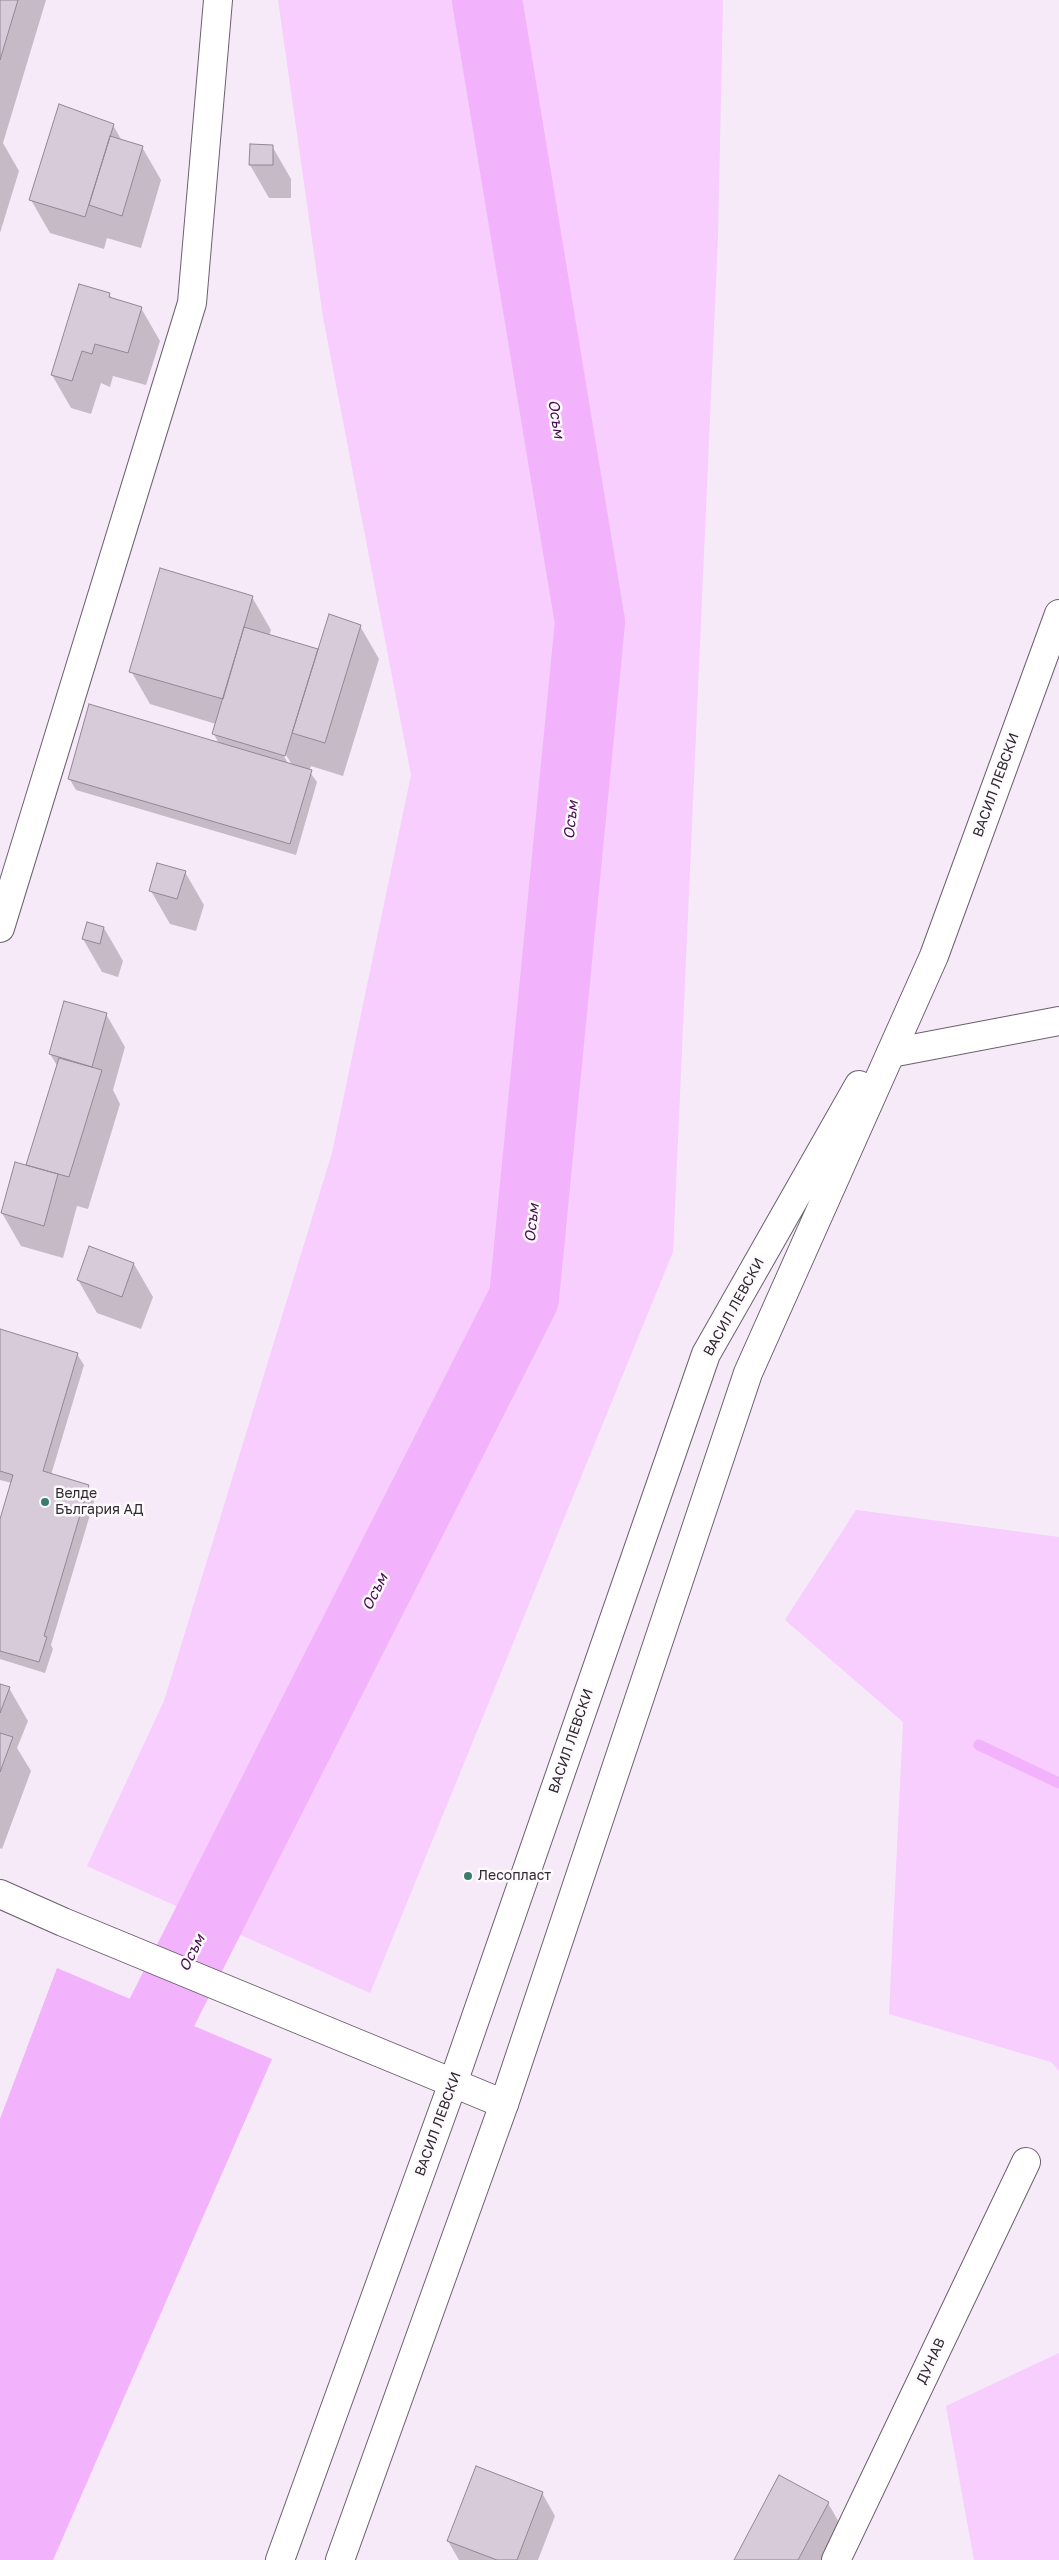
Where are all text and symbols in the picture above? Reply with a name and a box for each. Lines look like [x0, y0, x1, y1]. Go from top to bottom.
water label: Осъм [544, 398, 568, 440]
street label: ВАСИЛ ЛЕВСКИ [969, 731, 1023, 839]
water label: Осъм [560, 800, 582, 840]
water label: Осъм [521, 1203, 543, 1243]
street label: ВАСИЛ ЛЕВСКИ [700, 1255, 768, 1359]
place label: Велде България АД [55, 1486, 144, 1518]
marker: Велде България АД [39, 1496, 51, 1508]
water label: Осъм [358, 1571, 392, 1613]
street label: ВАСИЛ ЛЕВСКИ [545, 1686, 597, 1796]
place label: Лесопласт [478, 1868, 551, 1884]
marker: Лесопласт [462, 1870, 474, 1882]
water label: Осъм [175, 1932, 209, 1974]
street label: ВАСИЛ ЛЕВСКИ [411, 2070, 465, 2178]
street label: ДУНАВ [913, 2335, 949, 2387]

